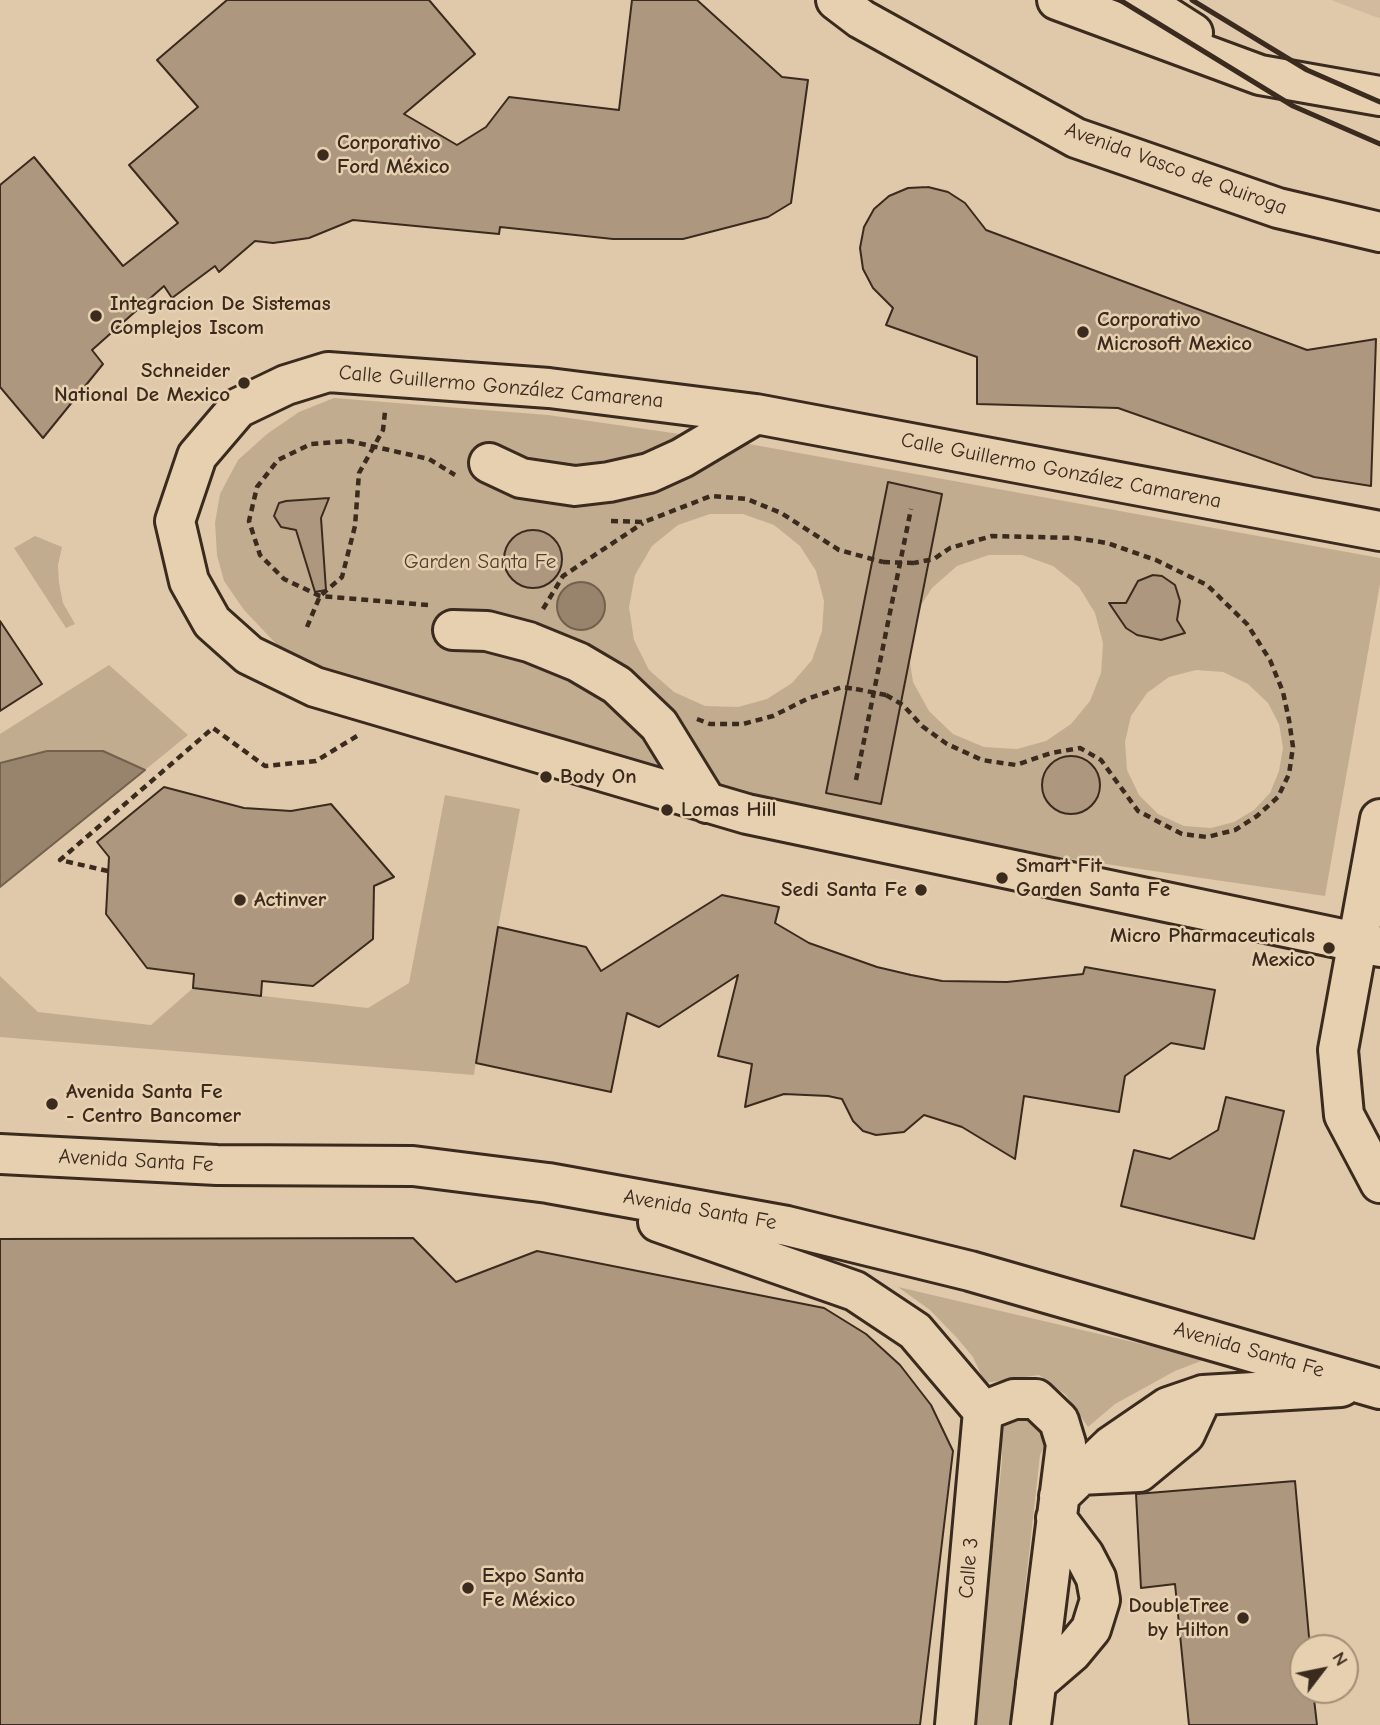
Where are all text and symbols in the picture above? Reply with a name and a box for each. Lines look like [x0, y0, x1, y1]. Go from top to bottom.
street label: Avenida Vasco de Quiroga [1062, 117, 1290, 221]
place label: Corporativo Ford México [337, 130, 450, 180]
marker: Corporativo Ford México [315, 147, 331, 163]
place label: Integracion De Sistemas Complejos Iscom [110, 291, 331, 341]
place label: Corporativo Microsoft Mexico [1097, 307, 1252, 357]
marker: Integracion De Sistemas Complejos Iscom [88, 308, 104, 324]
marker: Corporativo Microsoft Mexico [1075, 324, 1091, 340]
place label: Schneider National De Mexico [54, 358, 230, 408]
street label: Calle Guillermo González Camarena [338, 360, 664, 414]
marker: Schneider National De Mexico [236, 375, 252, 391]
street label: Calle Guillermo González Camarena [899, 428, 1223, 514]
park label: Garden Santa Fe [404, 549, 556, 575]
place label: Body On [560, 764, 637, 790]
marker: Body On [538, 769, 554, 785]
place label: Lomas Hill [681, 797, 776, 823]
marker: Lomas Hill [659, 802, 675, 818]
place label: Smart Fit Garden Santa Fe [1016, 853, 1170, 903]
marker: Smart Fit Garden Santa Fe [994, 870, 1010, 886]
place label: Sedi Santa Fe [781, 877, 907, 903]
marker: Sedi Santa Fe [913, 882, 929, 898]
place label: Actinver [254, 887, 326, 913]
marker: Actinver [232, 892, 248, 908]
place label: Micro Pharmaceuticals Mexico [1110, 923, 1315, 973]
marker: Micro Pharmaceuticals Mexico [1321, 940, 1337, 956]
place label: Avenida Santa Fe - Centro Bancomer [66, 1079, 241, 1129]
marker: Avenida Santa Fe - Centro Bancomer [44, 1096, 60, 1112]
street label: Avenida Santa Fe [58, 1144, 214, 1178]
street label: Avenida Santa Fe [621, 1184, 779, 1236]
street label: Avenida Santa Fe [1171, 1317, 1327, 1383]
street label: Calle 3 [954, 1536, 984, 1600]
place label: Expo Santa Fe México [482, 1563, 585, 1613]
marker: Expo Santa Fe México [460, 1580, 476, 1596]
place label: DoubleTree by Hilton [1128, 1593, 1229, 1643]
marker: DoubleTree by Hilton [1235, 1610, 1251, 1626]
north arrow [1289, 1634, 1359, 1704]
text: N [1327, 1648, 1353, 1670]

